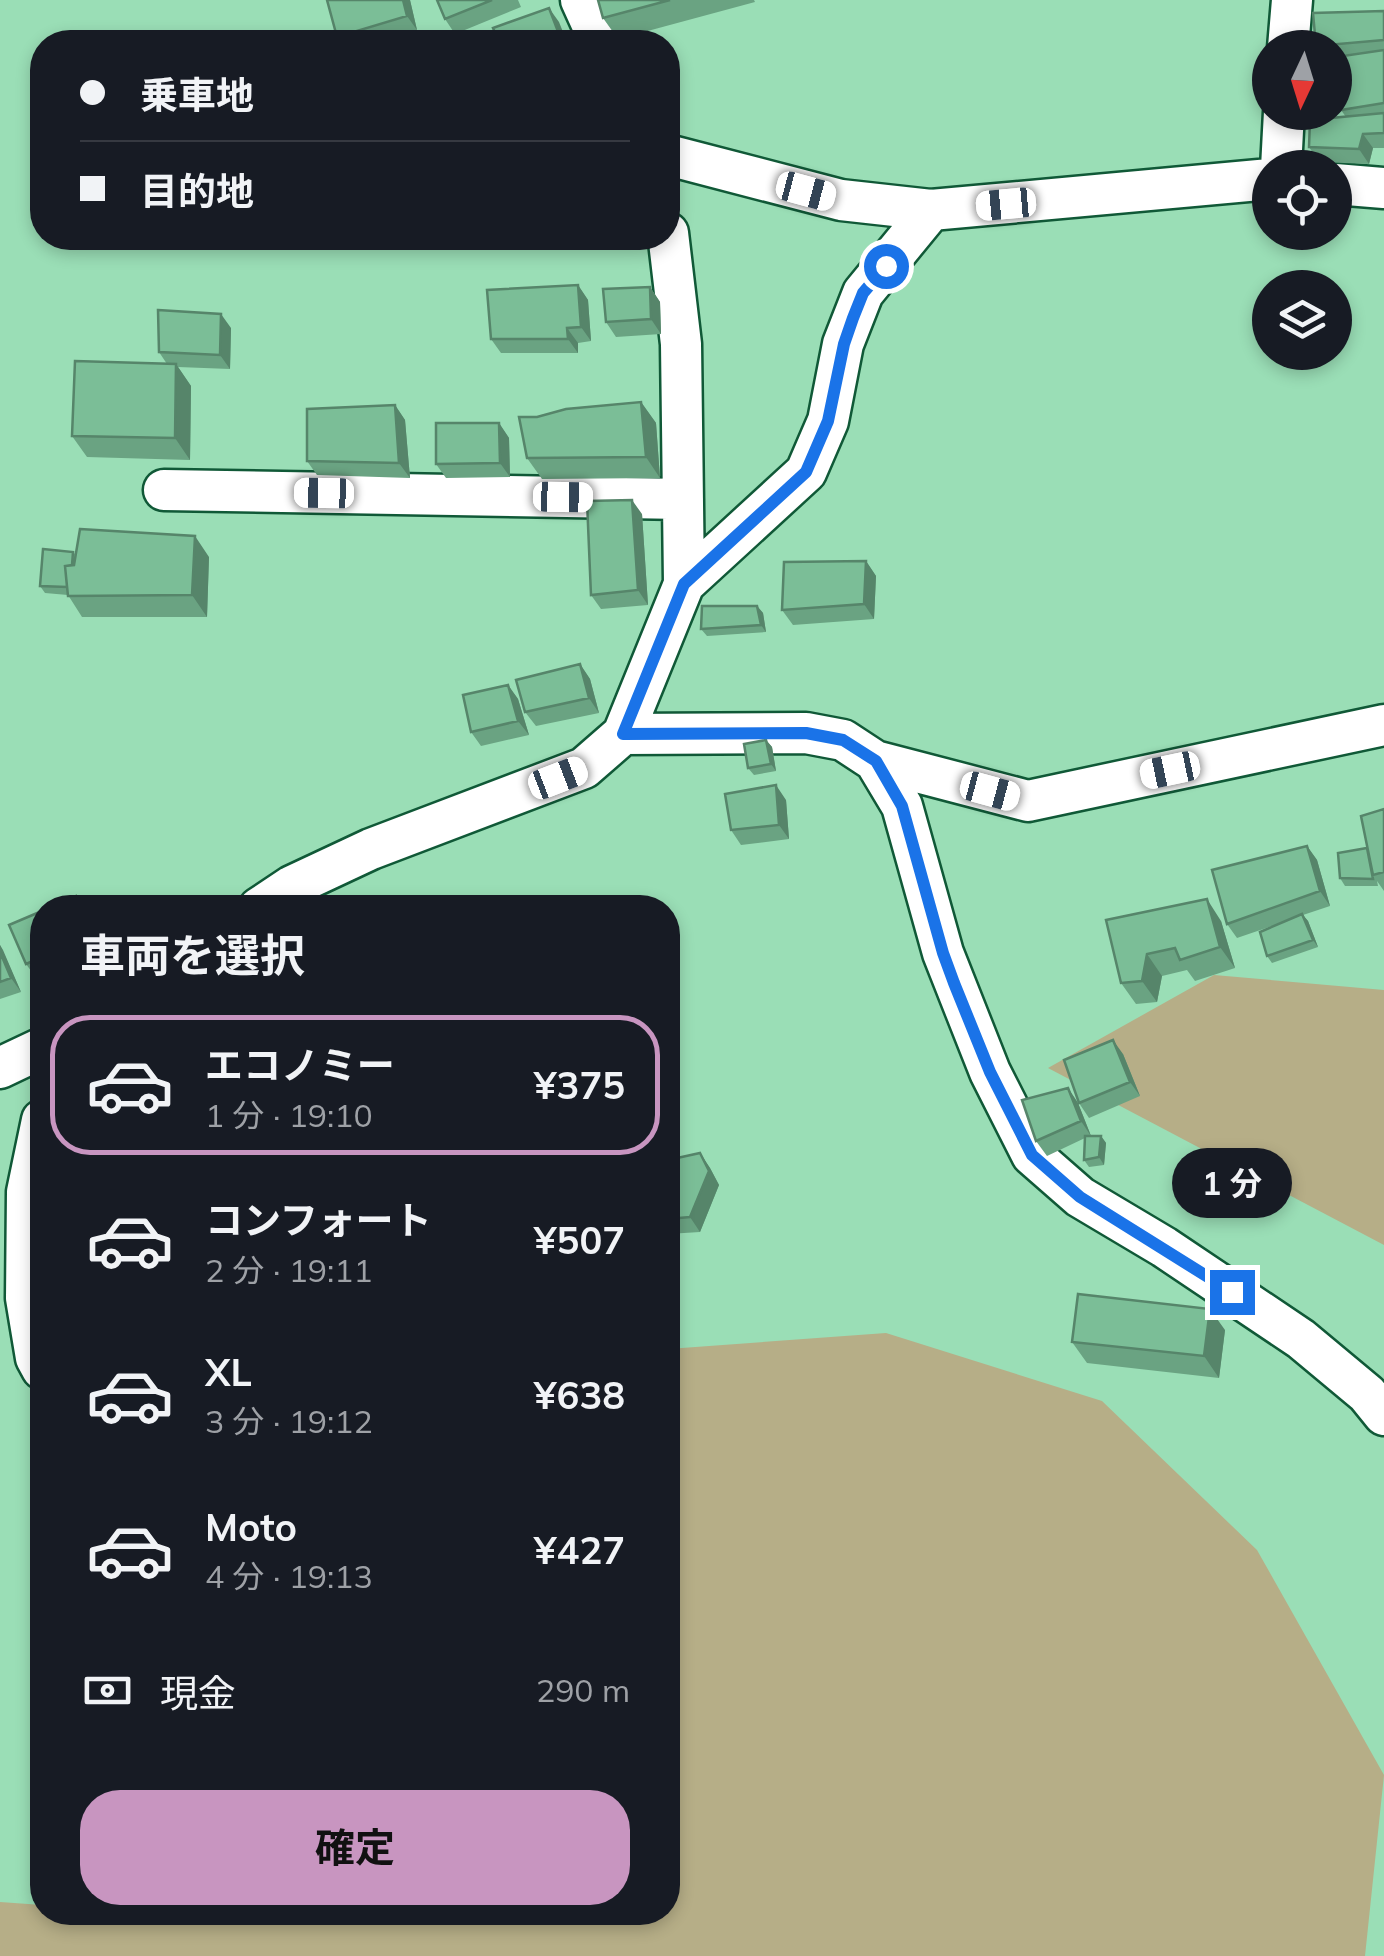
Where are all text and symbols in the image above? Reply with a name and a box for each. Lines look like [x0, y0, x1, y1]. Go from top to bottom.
north arrow [1252, 30, 1352, 130]
map controls [1252, 30, 1352, 370]
text: 乗車地 [140, 71, 254, 119]
button: locate [1252, 150, 1352, 250]
text: 目的地 [140, 167, 254, 215]
car [773, 169, 839, 213]
car [975, 186, 1037, 222]
route start [864, 244, 909, 289]
button: layers [1252, 270, 1352, 370]
car [294, 477, 354, 509]
car [533, 481, 593, 513]
car [1138, 749, 1202, 791]
car [525, 753, 591, 803]
car [957, 769, 1023, 813]
text: 車両を選択 [80, 927, 305, 983]
icon: car [85, 1040, 175, 1130]
text: エコノミー [205, 1041, 395, 1089]
text: ¥375 [534, 1061, 625, 1109]
text: 1 分 · 19:10 [205, 1095, 373, 1135]
callout: 1 分 [1172, 1147, 1292, 1217]
text: 1 分 [1202, 1163, 1262, 1203]
icon: car [85, 1195, 175, 1285]
text: コンフォート [205, 1196, 432, 1244]
text: ¥507 [534, 1216, 625, 1264]
text: 2 分 · 19:11 [205, 1250, 373, 1290]
route end [1210, 1270, 1255, 1315]
text: XL [205, 1348, 252, 1396]
icon: car [85, 1350, 175, 1440]
text: ¥638 [534, 1371, 625, 1419]
text: 3 分 · 19:12 [205, 1401, 373, 1441]
text: Moto [205, 1503, 297, 1551]
icon: car [85, 1505, 175, 1595]
text: ¥427 [534, 1526, 625, 1574]
text: 4 分 · 19:13 [205, 1556, 373, 1596]
icon: cash [80, 1663, 135, 1718]
text: 現金 [160, 1669, 236, 1717]
text: 290 m [536, 1670, 630, 1710]
button: 確定 [80, 1790, 630, 1905]

